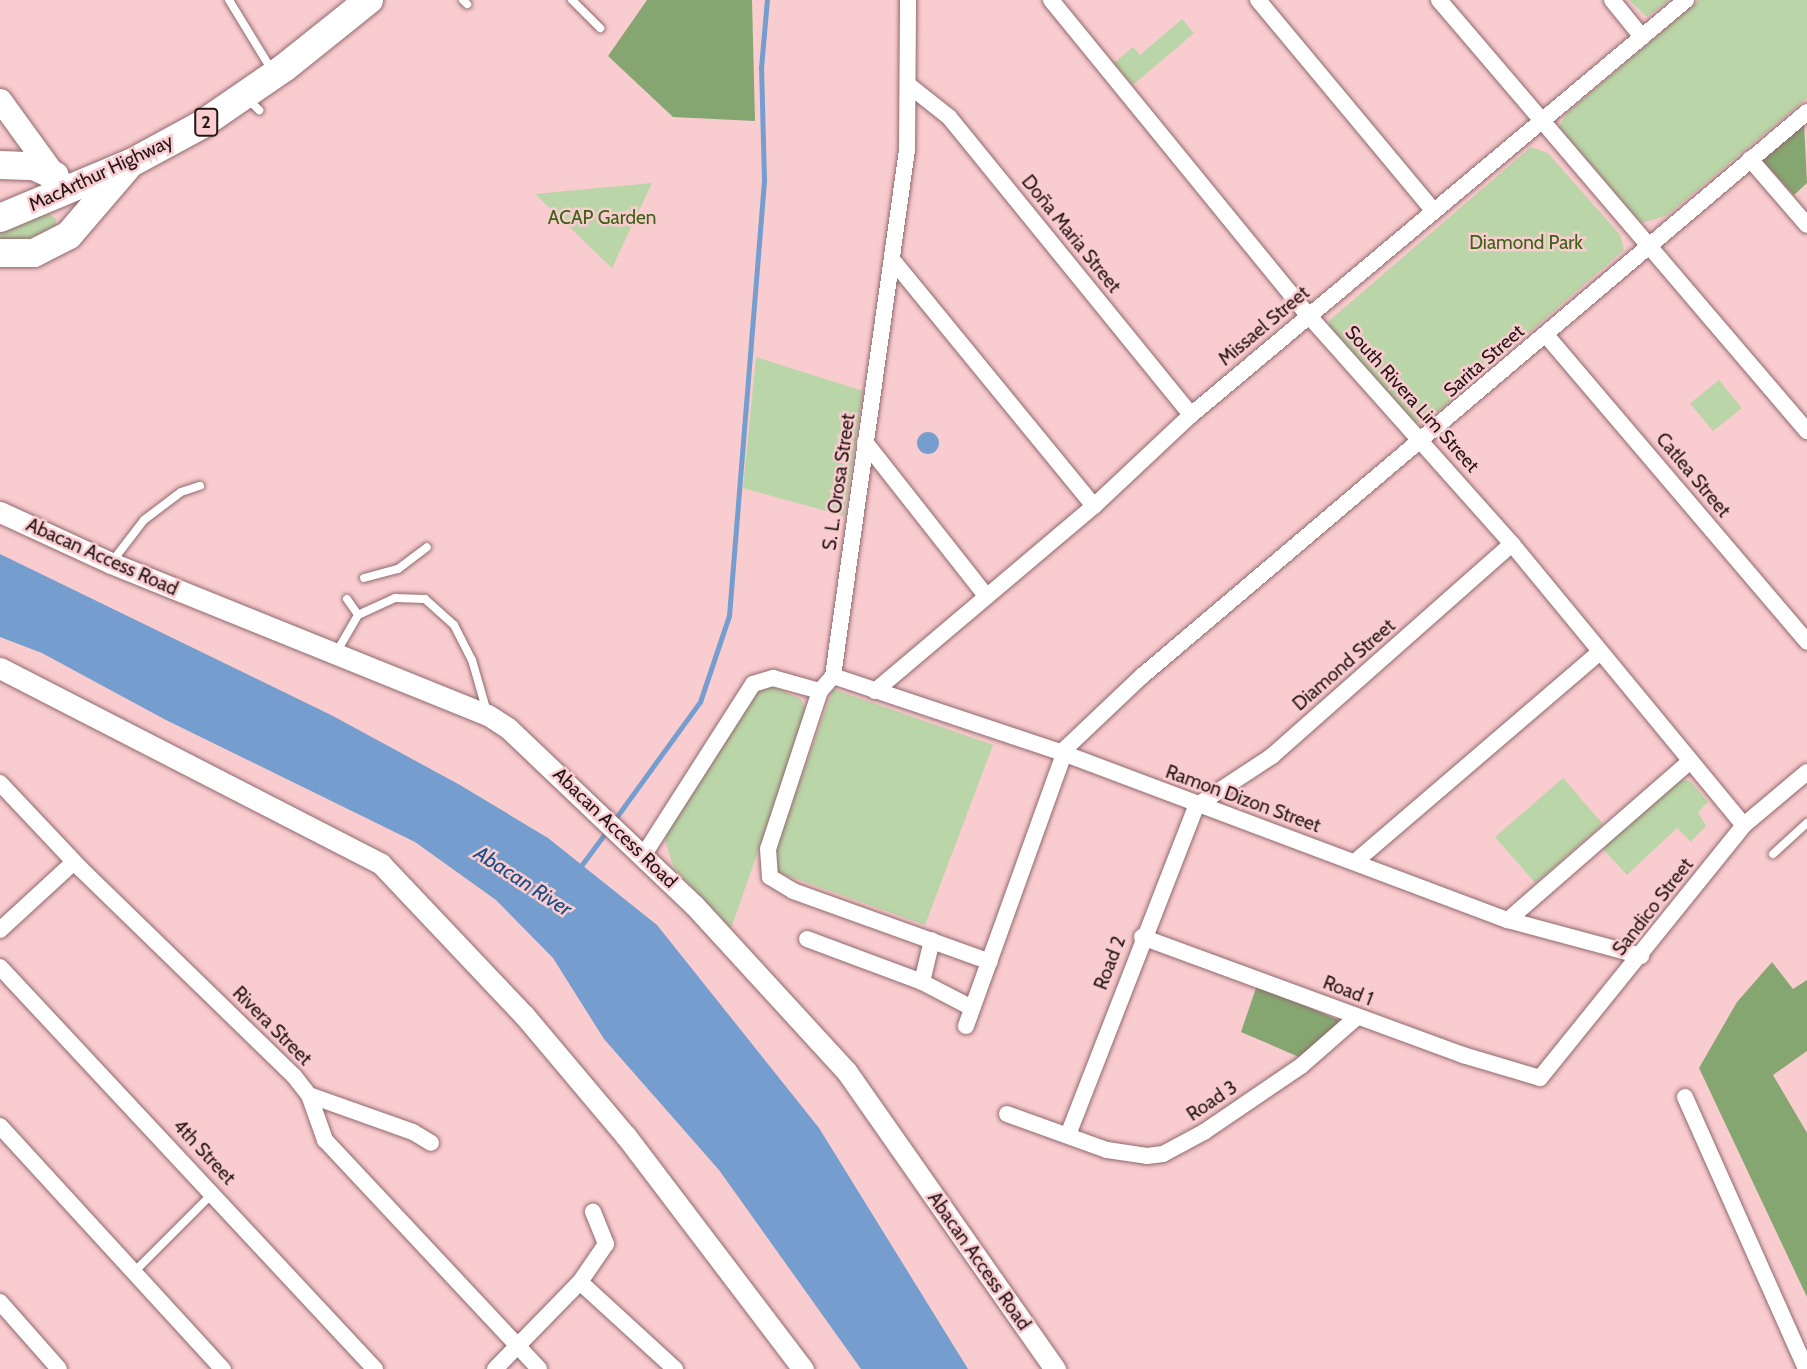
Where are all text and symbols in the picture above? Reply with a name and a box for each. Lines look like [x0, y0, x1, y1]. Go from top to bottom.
road number: 2 [194, 107, 218, 136]
street label: MacArthur Highway [25, 130, 177, 216]
street label: Doña Maria Street [1017, 171, 1125, 297]
park label: ACAP Garden [548, 207, 656, 229]
park label: Diamond Park [1469, 232, 1583, 254]
street label: Missael Street [1214, 281, 1314, 371]
street label: Sarita Street [1439, 320, 1529, 402]
street label: South Rivera Lim Street [1340, 321, 1484, 477]
street label: S. L. Orosa Street [818, 412, 860, 552]
street label: Catlea Street [1651, 428, 1735, 522]
street label: Abacan Access Road [23, 513, 181, 601]
street label: Diamond Street [1288, 614, 1400, 716]
street label: Ramon Dizon Street [1162, 760, 1324, 838]
street label: Abacan Access Road [548, 763, 682, 893]
water label: Abacan River [470, 840, 576, 922]
street label: Sandico Street [1608, 854, 1698, 960]
street label: Road 2 [1089, 933, 1131, 993]
street label: Road 1 [1320, 971, 1376, 1011]
street label: Rivera Street [228, 982, 316, 1070]
street label: Road 3 [1183, 1076, 1241, 1126]
street label: 4th Street [168, 1115, 240, 1189]
street label: Abacan Access Road [923, 1188, 1035, 1334]

